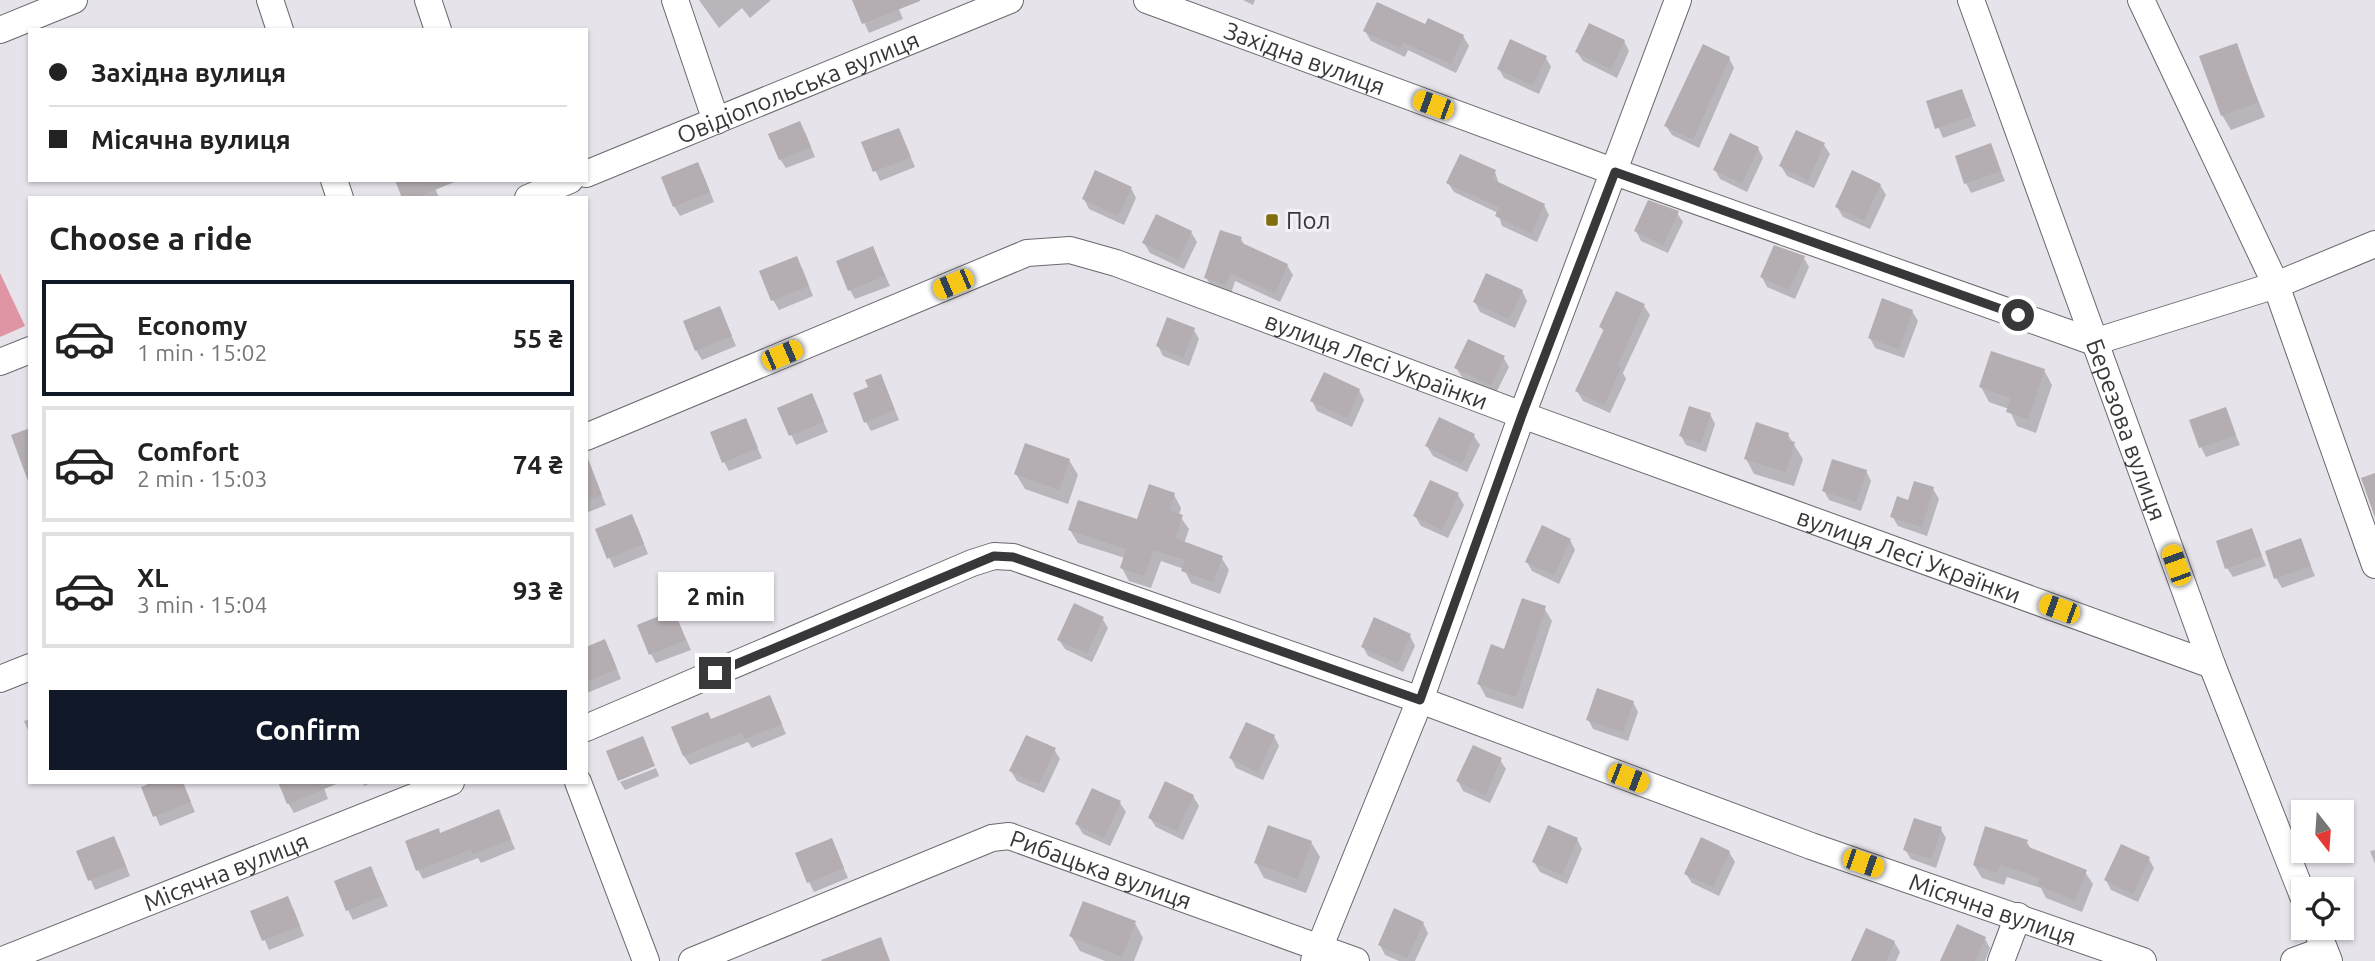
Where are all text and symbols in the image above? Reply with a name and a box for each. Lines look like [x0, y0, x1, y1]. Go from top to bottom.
street label: Західна вулиця [1221, 16, 1389, 100]
street label: Овідіопольська вулиця [673, 25, 923, 149]
text: Західна вулиця [91, 58, 286, 87]
car [1410, 88, 1457, 122]
text: Місячна вулиця [91, 125, 291, 154]
place label: Пол [1286, 207, 1331, 234]
marker: Пол [1264, 212, 1280, 228]
text: Choose a ride [49, 220, 252, 256]
car [930, 266, 977, 302]
route start [2002, 299, 2034, 331]
icon: car [53, 307, 116, 370]
street label: вулиця Лесі Українки [1261, 307, 1492, 415]
text: Economy [137, 311, 247, 340]
text: 55 ₴ [513, 324, 563, 353]
street label: Березова вулиця [2081, 335, 2172, 524]
car [759, 337, 806, 373]
text: 1 min · 15:02 [137, 340, 268, 365]
icon: car [53, 433, 116, 496]
text: Comfort [137, 437, 240, 466]
text: 74 ₴ [513, 450, 563, 479]
text: 2 min · 15:03 [137, 466, 268, 491]
street label: вулиця Лесі Українки [1794, 502, 2025, 608]
car [2159, 542, 2194, 588]
icon: car [53, 559, 116, 622]
text: XL [137, 563, 168, 592]
callout: 2 min [657, 572, 773, 620]
text: 93 ₴ [513, 576, 563, 605]
text: 2 min [687, 584, 745, 609]
text: 3 min · 15:04 [137, 592, 268, 617]
car [2036, 592, 2083, 626]
route end [699, 657, 731, 689]
button: Confirm [49, 690, 567, 770]
car [1605, 761, 1652, 795]
north arrow [2291, 800, 2354, 863]
map controls [2291, 800, 2354, 940]
street label: Рибацька вулиця [1006, 824, 1195, 914]
street label: Місячна вулиця [140, 827, 312, 916]
car [1840, 846, 1887, 880]
street label: Місячна вулиця [1906, 868, 2080, 950]
button: locate [2291, 877, 2354, 940]

